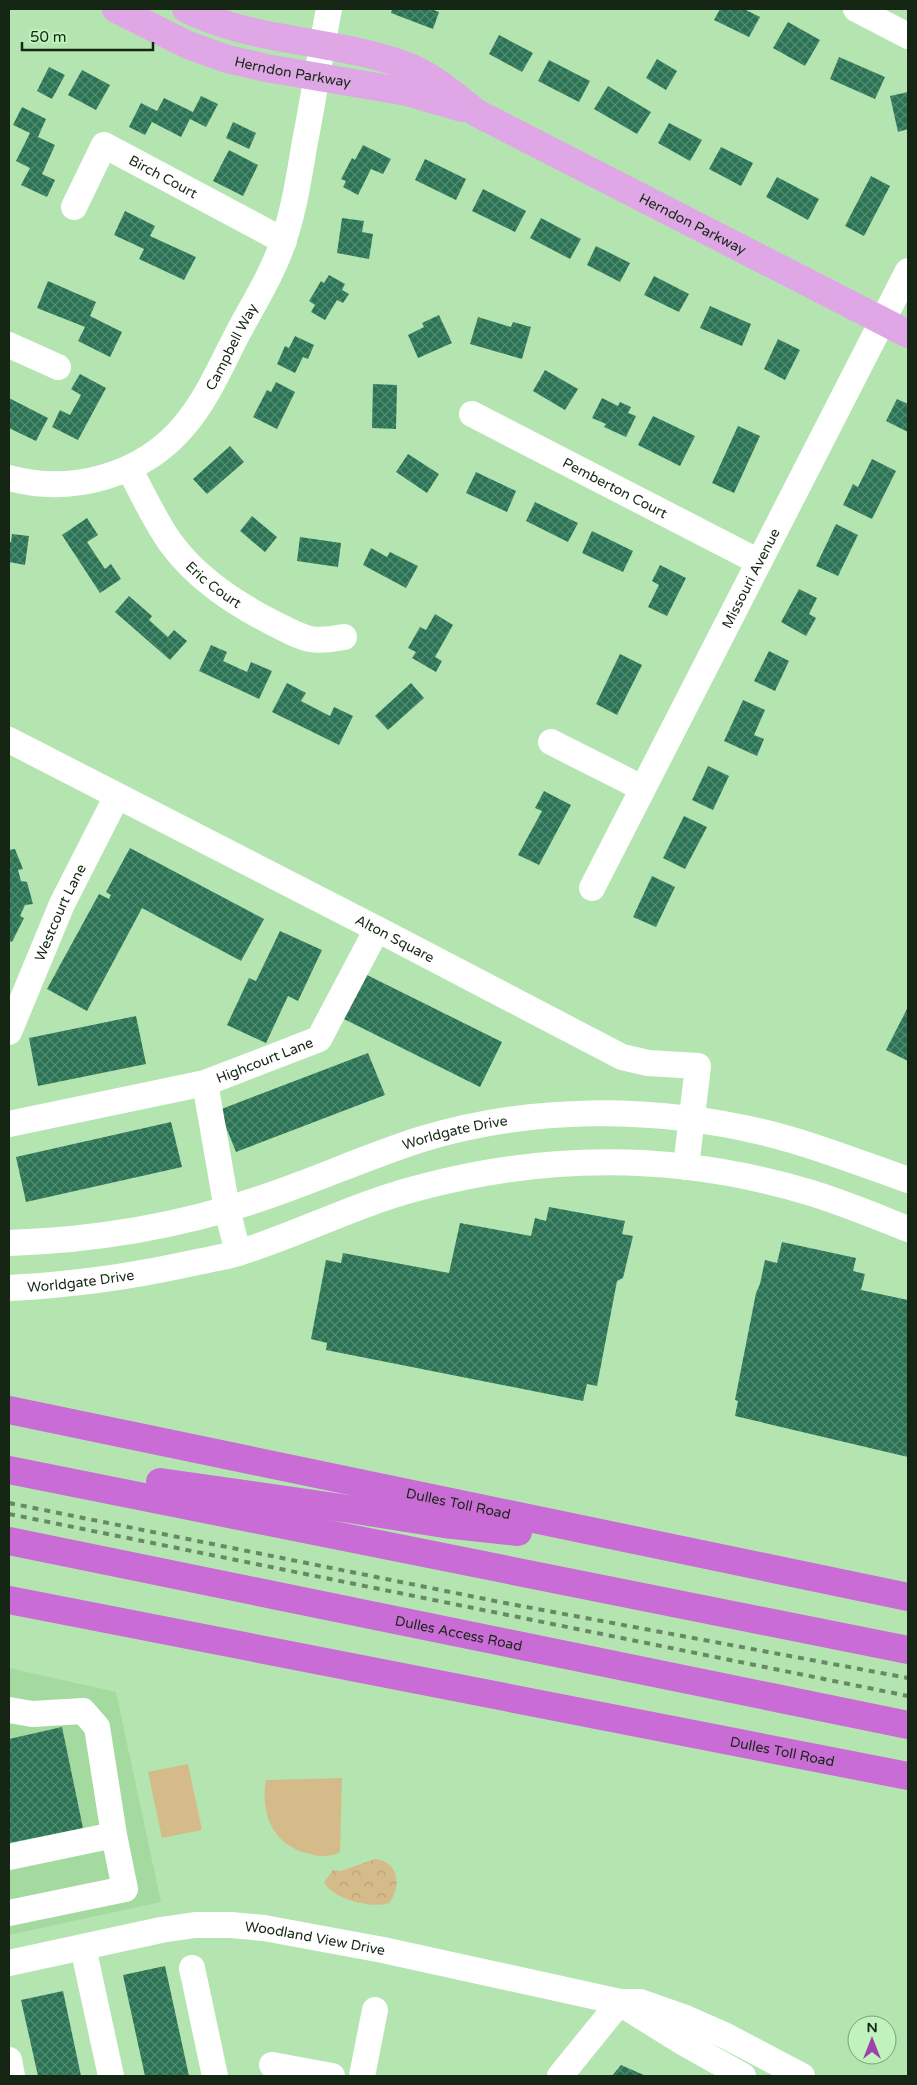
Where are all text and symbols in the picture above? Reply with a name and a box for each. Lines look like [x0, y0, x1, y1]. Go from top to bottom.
scale bar [22, 20, 154, 52]
text: 50 m [30, 28, 67, 46]
street label: Herndon Parkway [233, 53, 353, 91]
street label: Birch Court [126, 152, 201, 203]
street label: Herndon Parkway [636, 190, 749, 259]
street label: Campbell Way [202, 300, 262, 393]
street label: Pemberton Court [560, 454, 671, 523]
street label: Missouri Avenue [718, 526, 784, 631]
street label: Eric Court [182, 558, 245, 612]
street label: Westcourt Lane [31, 861, 90, 964]
street label: Alton Square [352, 911, 437, 967]
street label: Highcourt Lane [214, 1034, 316, 1087]
street label: Worldgate Drive [400, 1112, 509, 1154]
street label: Worldgate Drive [27, 1267, 136, 1296]
street label: Dulles Toll Road [405, 1485, 512, 1523]
street label: Dulles Access Road [393, 1612, 524, 1655]
street label: Dulles Toll Road [728, 1733, 836, 1770]
street label: Woodland View Drive [244, 1918, 386, 1959]
north arrow [847, 2015, 897, 2065]
text: N [866, 2019, 878, 2036]

